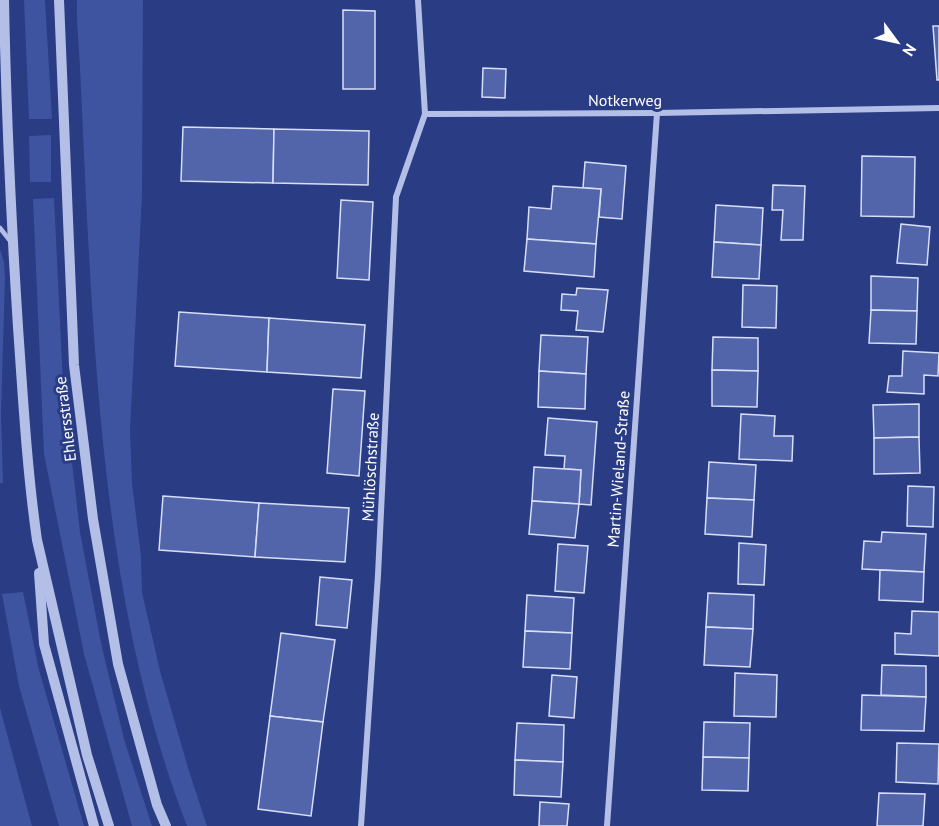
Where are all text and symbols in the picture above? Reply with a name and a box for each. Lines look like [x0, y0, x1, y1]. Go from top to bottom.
north arrow [867, 12, 927, 72]
text: N [898, 40, 921, 60]
street label: Notkerweg [588, 90, 662, 110]
street label: Ehlersstraße [50, 375, 80, 463]
street label: Martin-Wieland-Straße [603, 390, 633, 548]
street label: Mühlöschstraße [357, 412, 383, 522]

